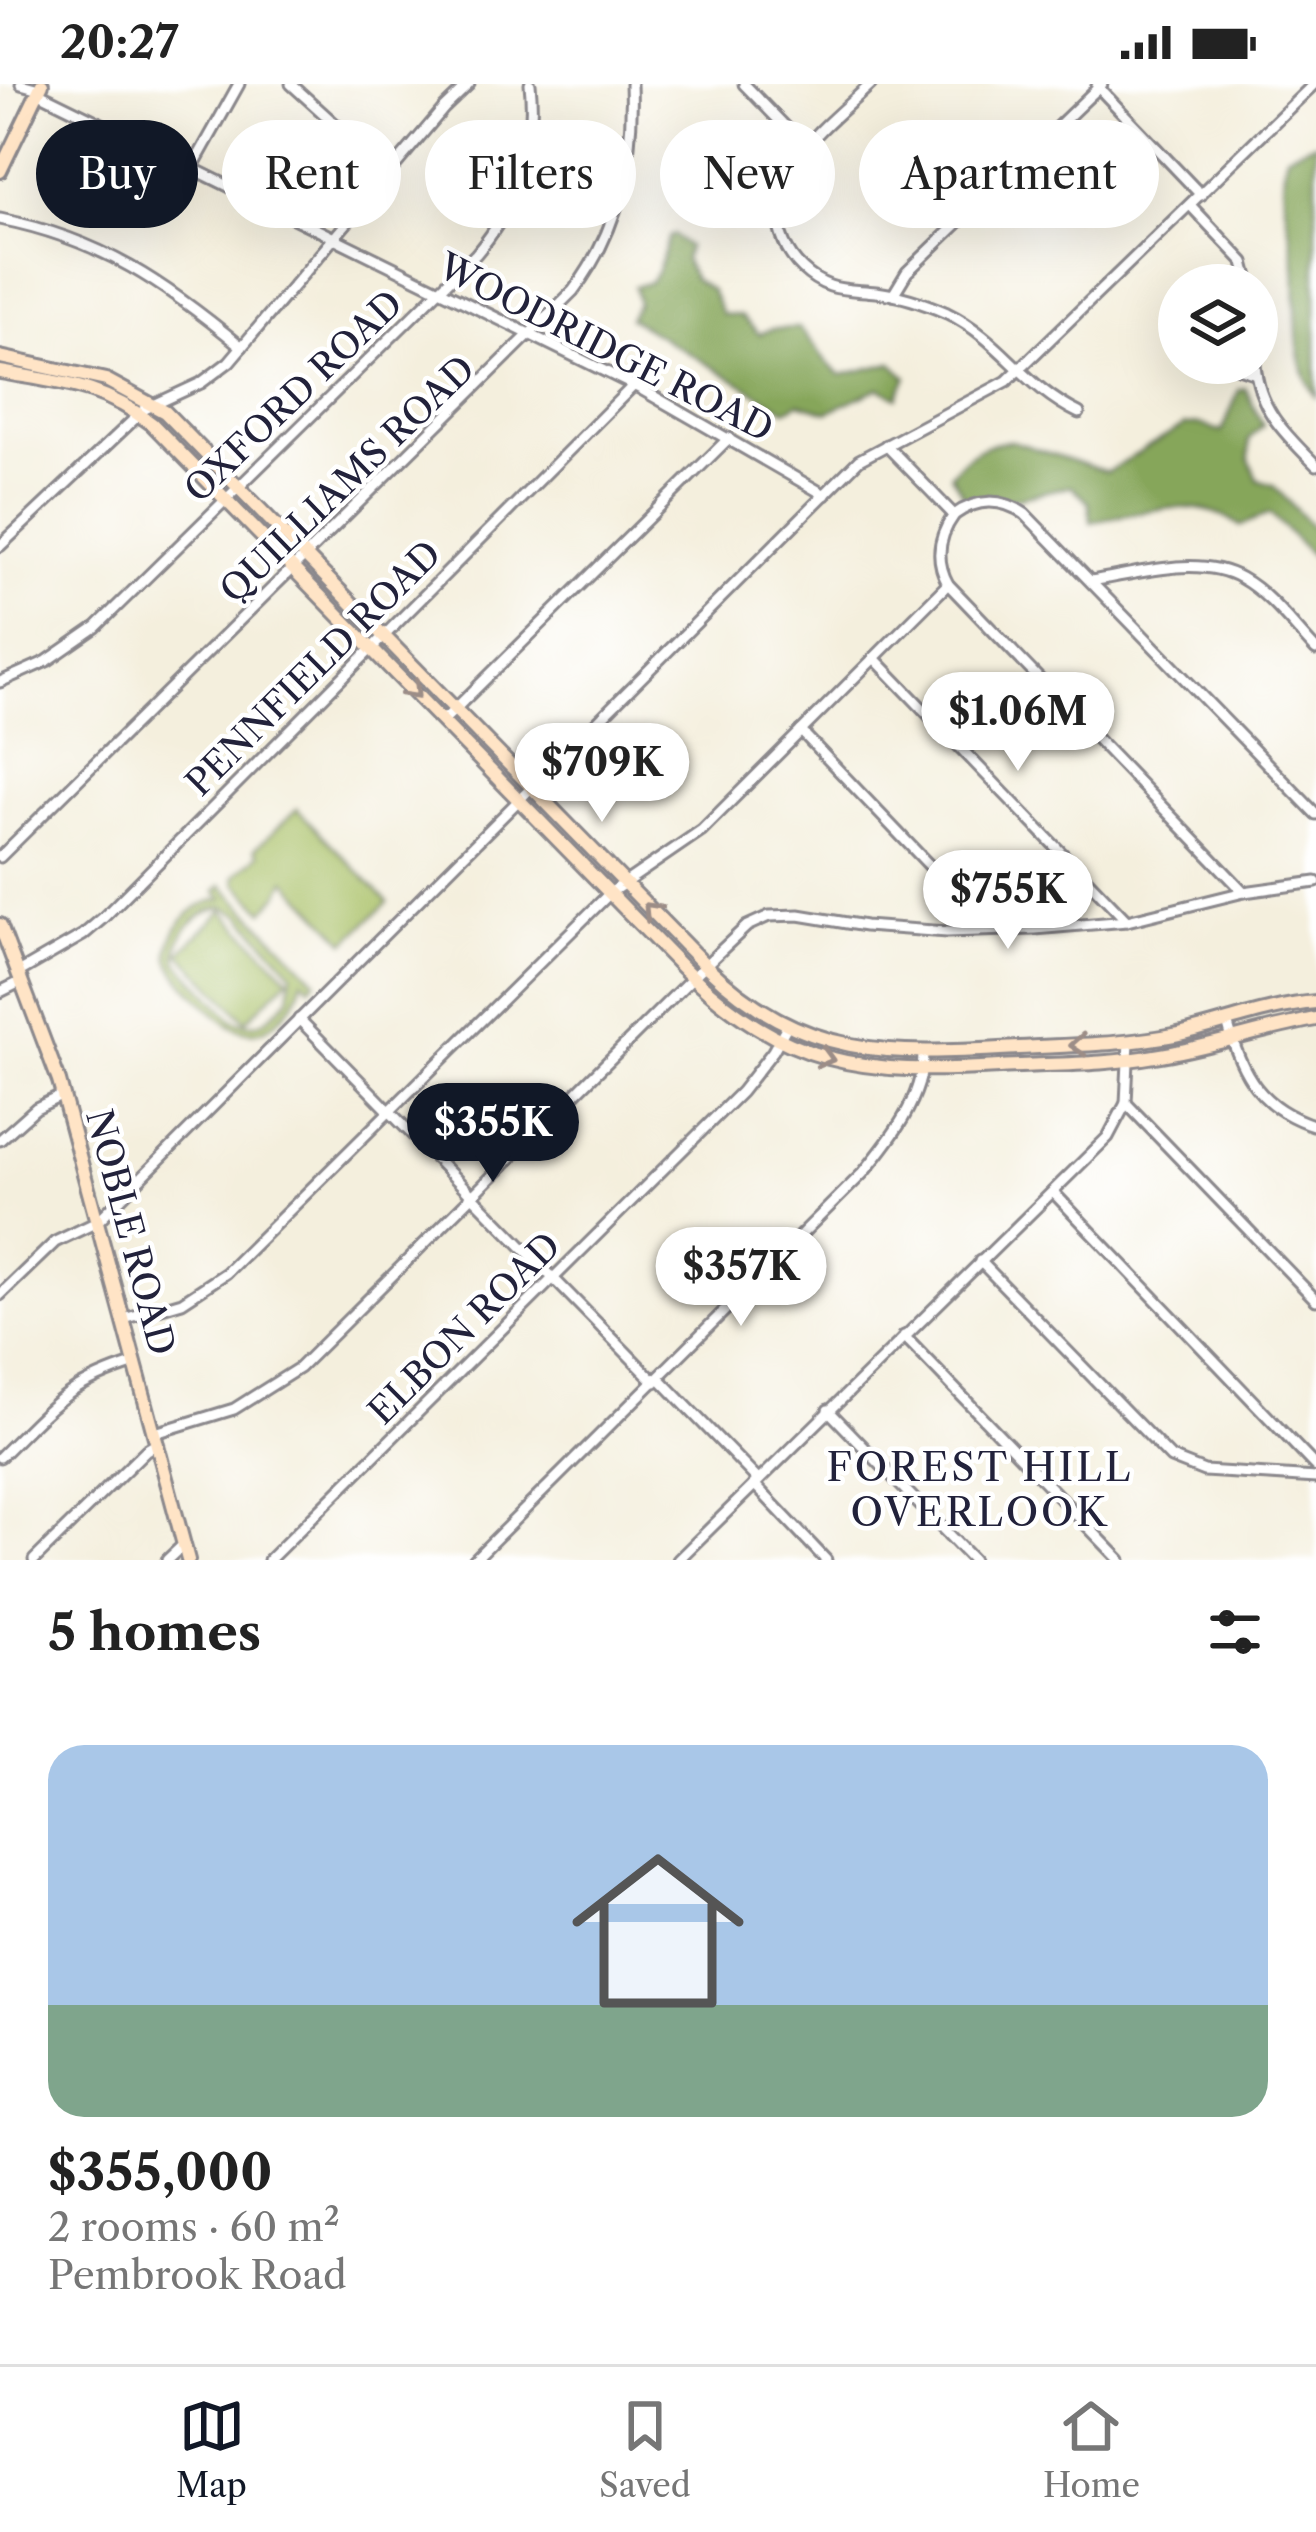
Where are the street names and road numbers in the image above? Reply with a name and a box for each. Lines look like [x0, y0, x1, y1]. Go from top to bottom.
street label: WOODRIDGE ROAD [430, 243, 781, 450]
street label: OXFORD ROAD [175, 281, 411, 511]
street label: QUILLIAMS ROAD [211, 346, 483, 612]
street label: PENNFIELD ROAD [176, 531, 450, 805]
street label: NOBLE ROAD [77, 1104, 185, 1360]
street label: ELBON ROAD [359, 1223, 569, 1433]

